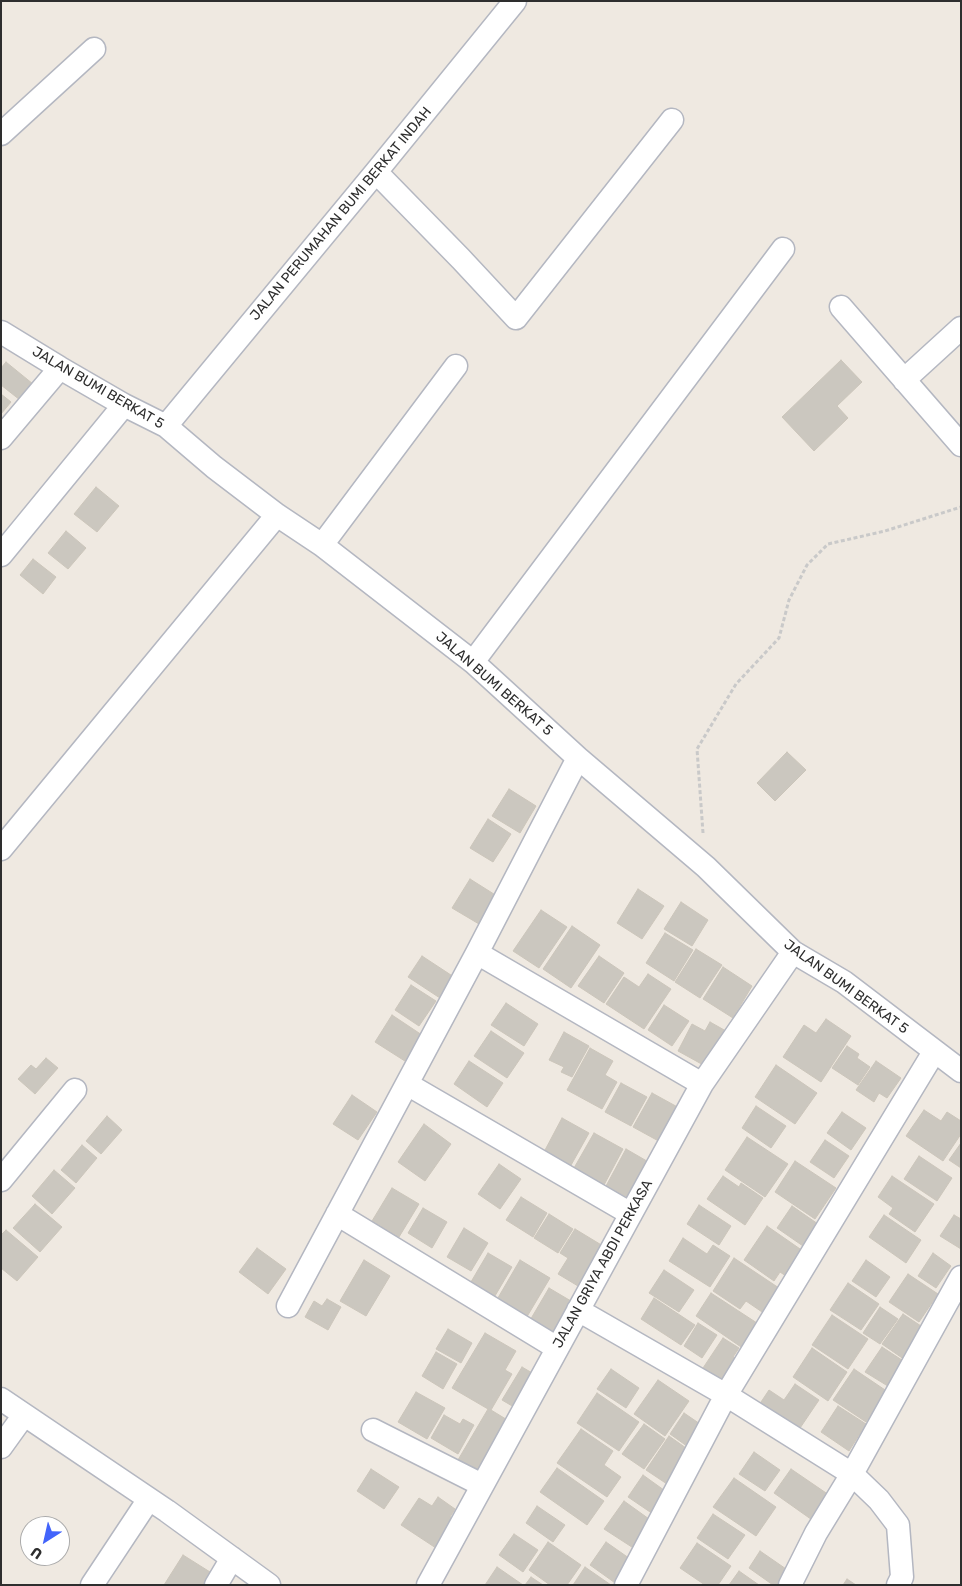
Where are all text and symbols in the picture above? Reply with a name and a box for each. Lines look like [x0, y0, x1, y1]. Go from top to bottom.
street label: JALAN PERUMAHAN BUMI BERKAT INDAH [247, 104, 435, 324]
street label: JALAN BUMI BERKAT 5 [29, 343, 167, 433]
street label: JALAN BUMI BERKAT 5 [432, 629, 556, 739]
street label: JALAN BUMI BERKAT 5 [781, 936, 911, 1038]
street label: JALAN GRIYA ABDI PERKASA [550, 1177, 656, 1351]
north arrow [20, 1516, 70, 1566]
text: U [28, 1543, 46, 1563]

